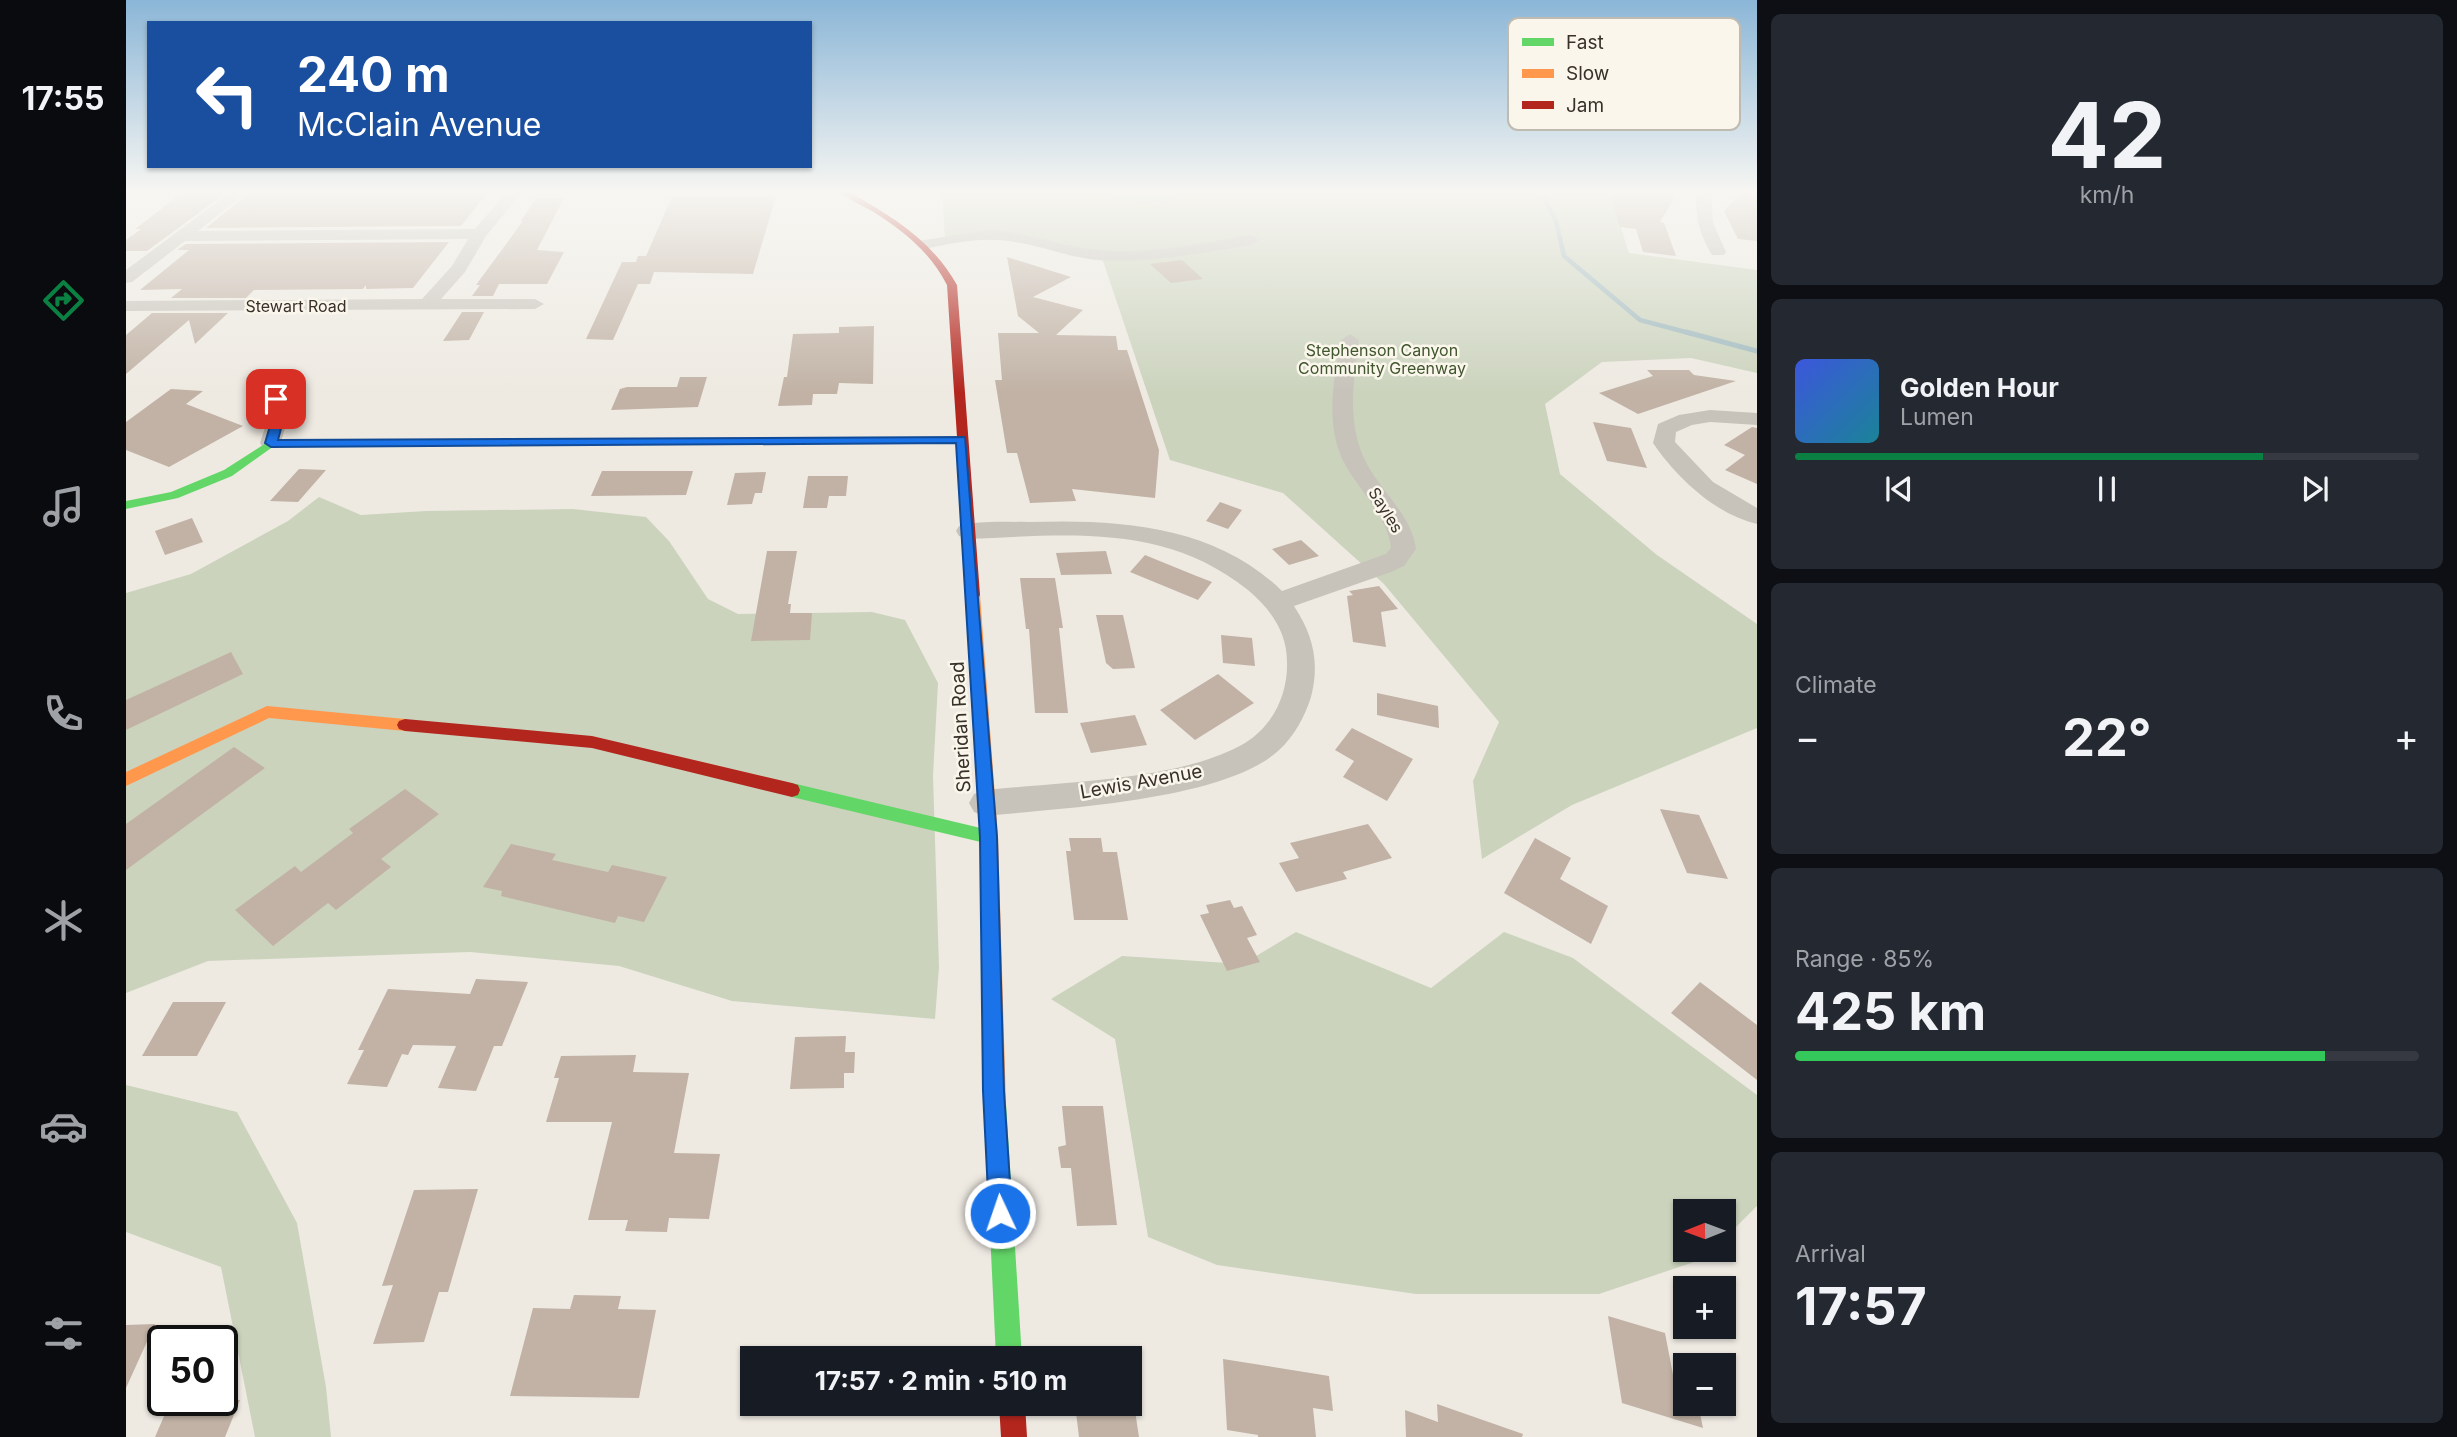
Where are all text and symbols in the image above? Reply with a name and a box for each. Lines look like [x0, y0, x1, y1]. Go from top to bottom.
legend [1508, 18, 1740, 130]
text: Fast [1566, 31, 1604, 54]
text: 240 m [297, 45, 450, 104]
icon: left [182, 49, 273, 140]
text: Slow [1566, 62, 1609, 85]
text: 17:55 [22, 79, 104, 118]
text: 42 [2048, 80, 2166, 190]
text: Jam [1566, 94, 1604, 117]
text: McClain Avenue [297, 105, 541, 144]
text: km/h [2080, 181, 2134, 209]
icon: directions [39, 276, 88, 325]
street label: Stewart Road [245, 296, 347, 316]
park label: Stephenson Canyon Community Greenway [1298, 340, 1466, 378]
pin [246, 369, 306, 429]
text: Golden Hour [1900, 372, 2059, 403]
icon: arrive [257, 380, 295, 418]
text: Lumen [1900, 403, 1974, 431]
icon: previous [1880, 470, 1918, 508]
icon: pause [2088, 470, 2126, 508]
icon: next [2296, 470, 2334, 508]
icon: music [39, 482, 88, 531]
street label: Sayles [1364, 484, 1408, 536]
street label: Sheridan Road [946, 661, 975, 793]
text: Climate [1795, 671, 1877, 699]
icon: phone [39, 689, 88, 738]
text: 22° [2062, 706, 2152, 769]
text: − [1795, 714, 1820, 760]
text: + [2394, 714, 2419, 760]
street label: Lewis Avenue [1078, 759, 1204, 804]
icon: climate [39, 896, 88, 945]
text: Range · 85% [1795, 945, 1934, 973]
text: 425 km [1795, 980, 1986, 1043]
icon: car [39, 1102, 88, 1151]
position arrow [963, 1176, 1037, 1250]
north arrow [1673, 1199, 1736, 1262]
map controls [1673, 1199, 1736, 1416]
text: Arrival [1795, 1240, 1866, 1268]
text: 17:57 [1795, 1275, 1927, 1338]
button: + [1673, 1276, 1736, 1339]
icon: filters [39, 1309, 88, 1358]
speed limit sign: 50 [147, 1325, 238, 1416]
button: − [1673, 1353, 1736, 1416]
text: 17:57 · 2 min · 510 m [815, 1365, 1067, 1396]

